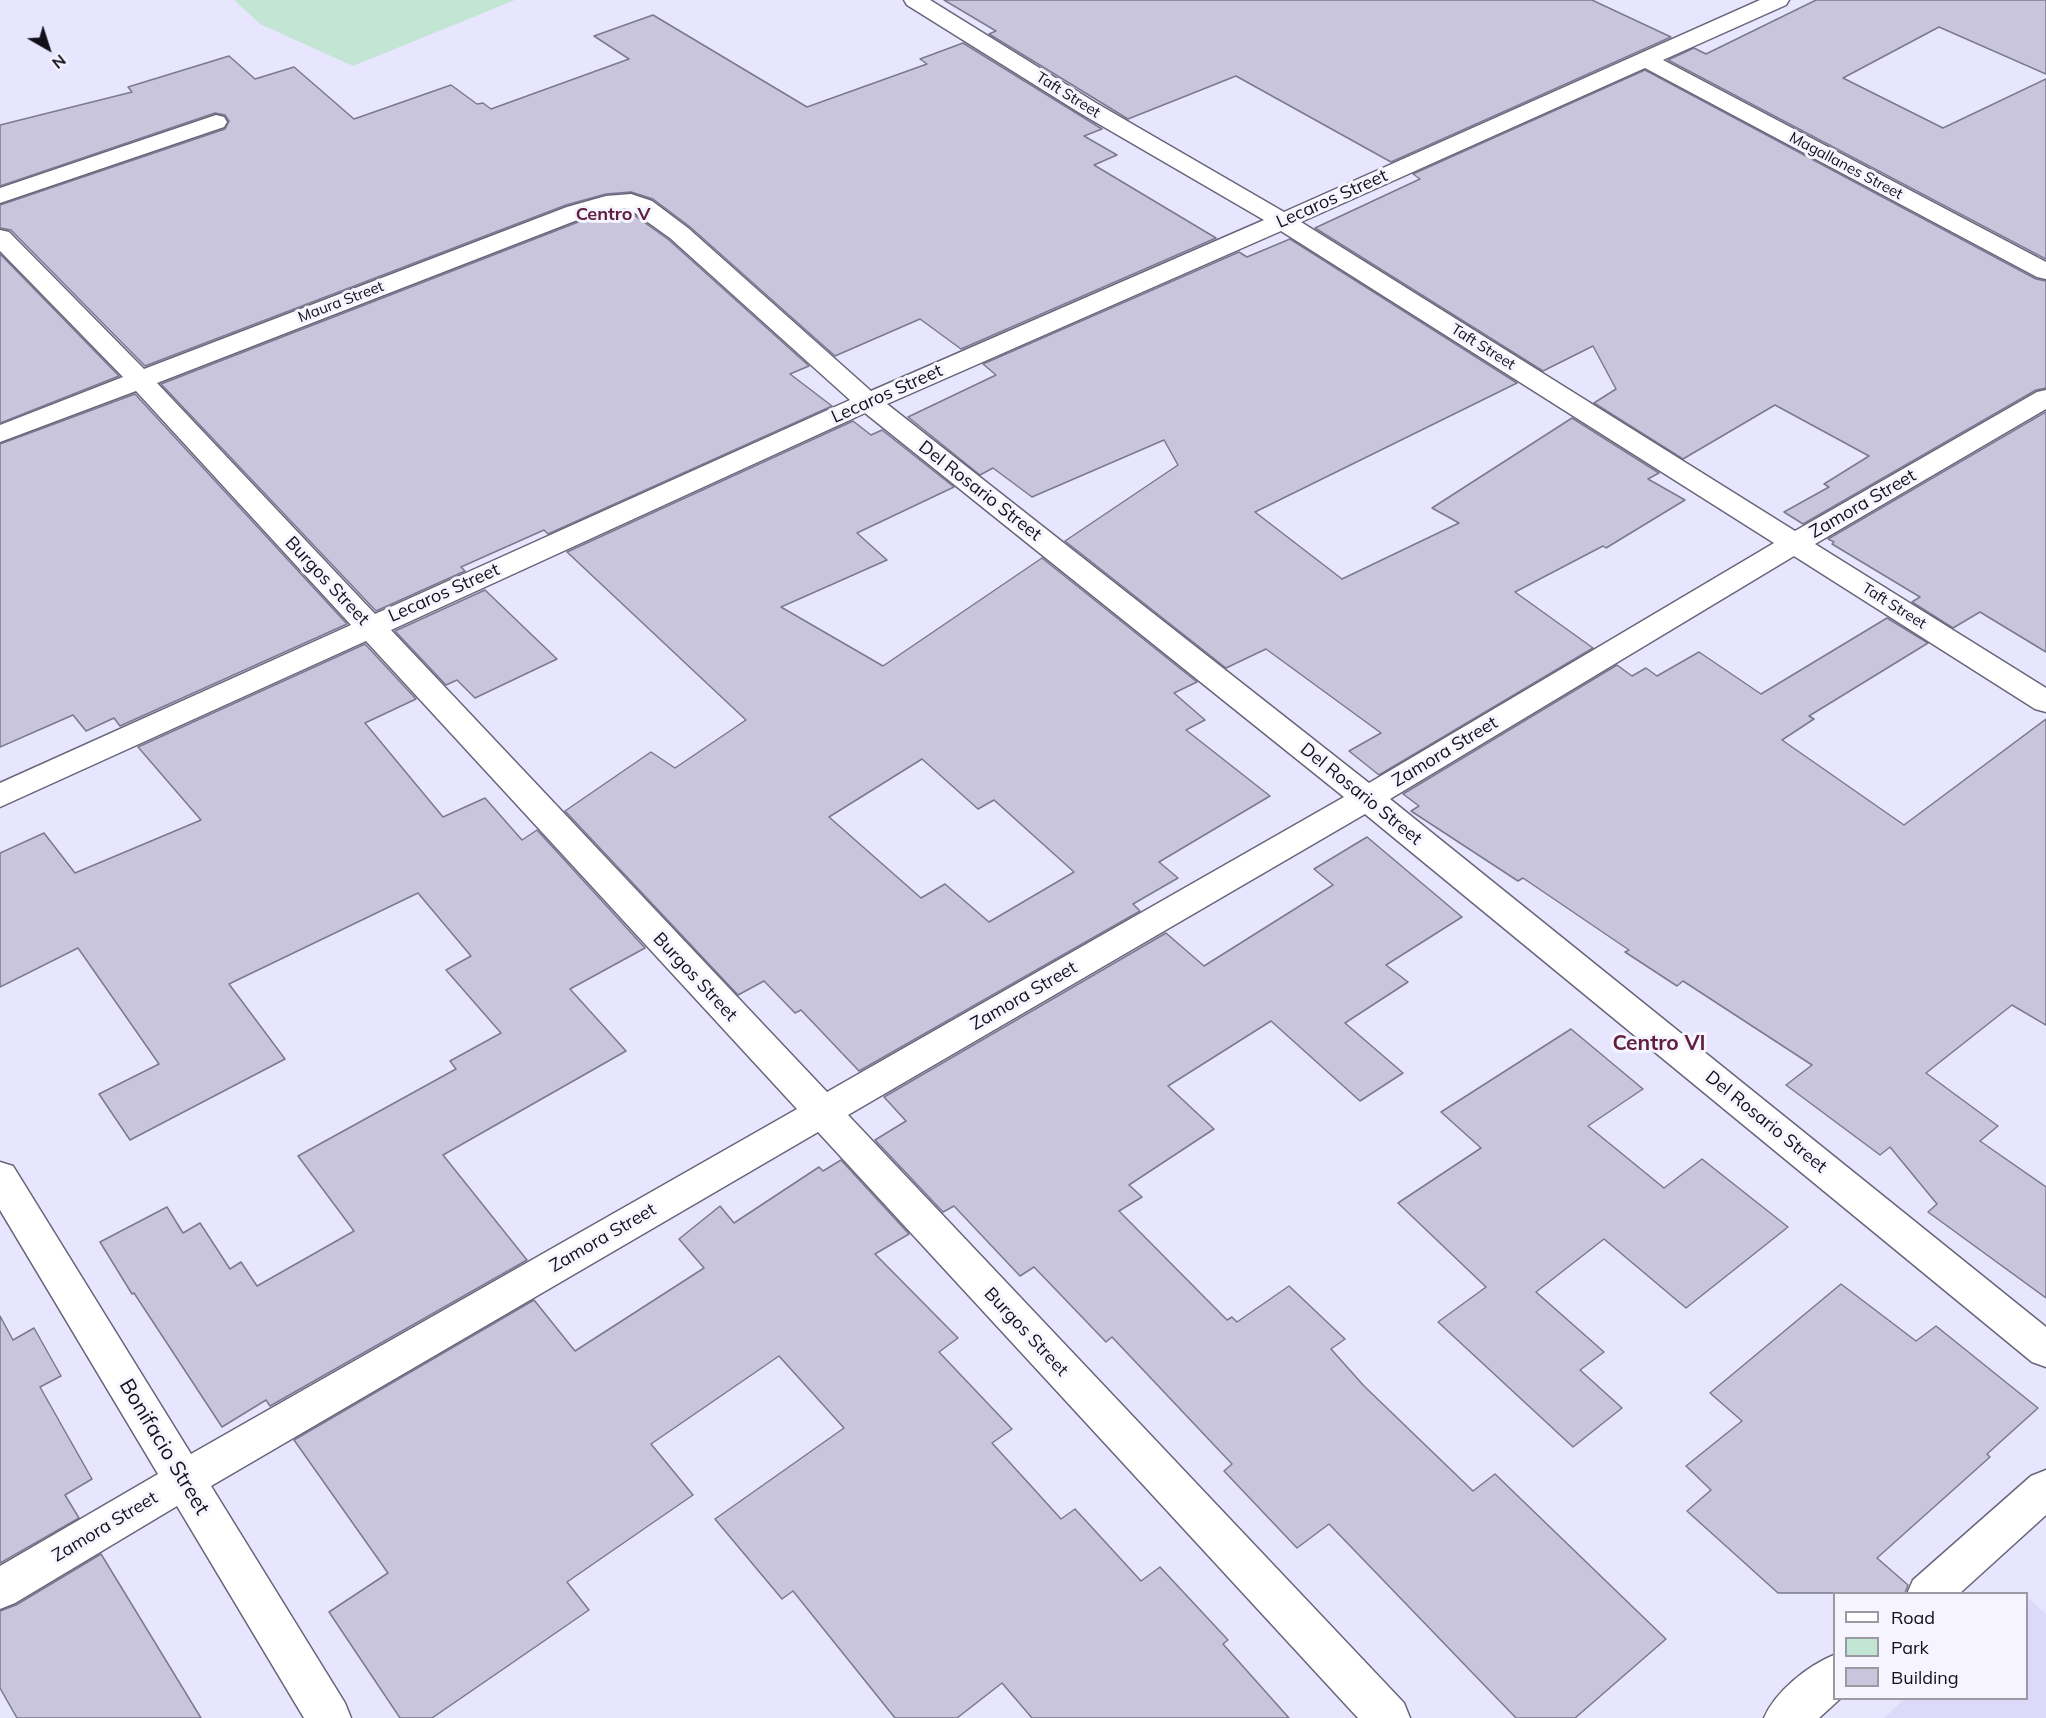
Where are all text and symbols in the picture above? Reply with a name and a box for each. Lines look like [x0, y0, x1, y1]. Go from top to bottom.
north arrow [18, 18, 78, 78]
text: N [48, 50, 70, 74]
street label: Taft Street [1033, 68, 1103, 122]
street label: Magallanes Street [1786, 129, 1906, 203]
street label: Lecaros Street [1273, 165, 1391, 233]
district label: Centro V [576, 204, 650, 226]
street label: Maura Street [296, 277, 386, 327]
street label: Taft Street [1448, 320, 1518, 374]
street label: Lecaros Street [828, 360, 946, 428]
street label: Del Rosario Street [914, 436, 1046, 546]
street label: Zamora Street [1806, 465, 1920, 543]
street label: Burgos Street [280, 532, 374, 630]
street label: Lecaros Street [385, 559, 503, 627]
street label: Taft Street [1859, 579, 1929, 633]
street label: Zamora Street [1388, 712, 1502, 792]
street label: Del Rosario Street [1296, 738, 1426, 850]
street label: Burgos Street [648, 928, 742, 1026]
street label: Zamora Street [967, 957, 1081, 1035]
district label: Centro VI [1612, 1031, 1706, 1057]
street label: Del Rosario Street [1701, 1066, 1831, 1178]
street label: Zamora Street [546, 1199, 660, 1277]
street label: Burgos Street [979, 1283, 1073, 1381]
street label: Bonifacio Street [114, 1374, 214, 1520]
street label: Zamora Street [48, 1487, 162, 1567]
legend [1833, 1592, 2028, 1700]
text: Road [1891, 1606, 1935, 1629]
text: Park [1891, 1636, 1929, 1659]
text: Building [1891, 1666, 1959, 1689]

